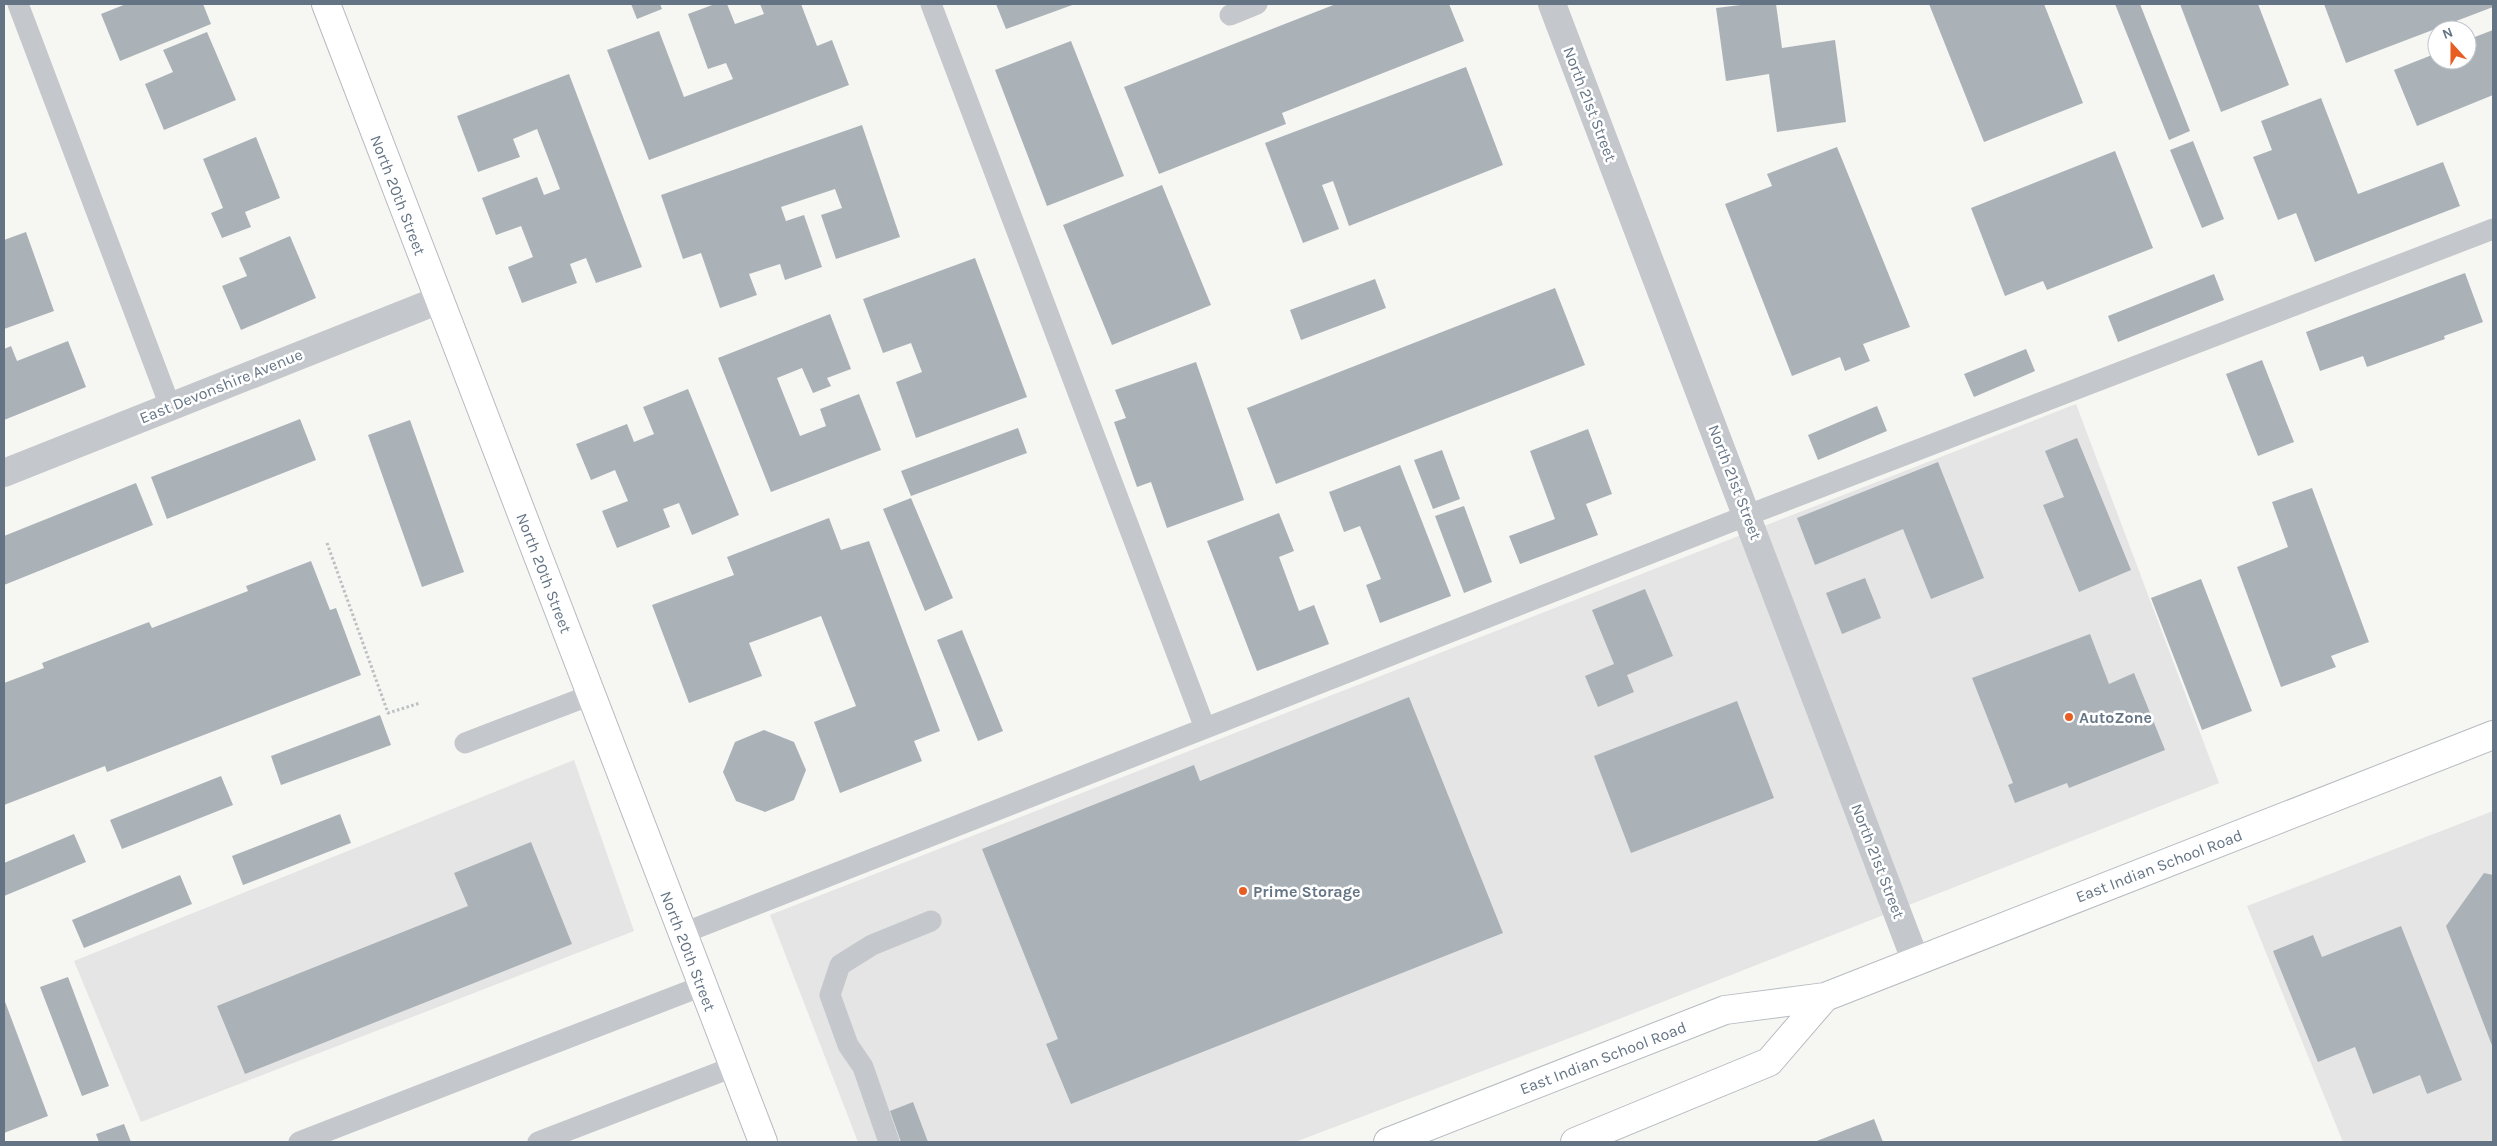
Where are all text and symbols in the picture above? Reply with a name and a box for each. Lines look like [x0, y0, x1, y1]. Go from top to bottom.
north arrow [2427, 20, 2477, 70]
text: N [2440, 24, 2455, 43]
street label: North 21st Street [1559, 44, 1621, 164]
street label: North 20th Street [366, 132, 430, 258]
street label: East Devonshire Avenue [137, 345, 305, 427]
street label: North 21st Street [1704, 422, 1766, 542]
street label: North 20th Street [512, 510, 576, 636]
place label: AutoZone [2079, 708, 2152, 727]
marker: AutoZone [2063, 711, 2075, 723]
street label: North 21st Street [1847, 801, 1909, 921]
street label: East Indian School Road [2073, 825, 2245, 907]
place label: Prime Storage [1253, 882, 1361, 901]
marker: Prime Storage [1237, 885, 1249, 897]
street label: North 20th Street [656, 888, 720, 1014]
street label: East Indian School Road [1517, 1017, 1689, 1099]

